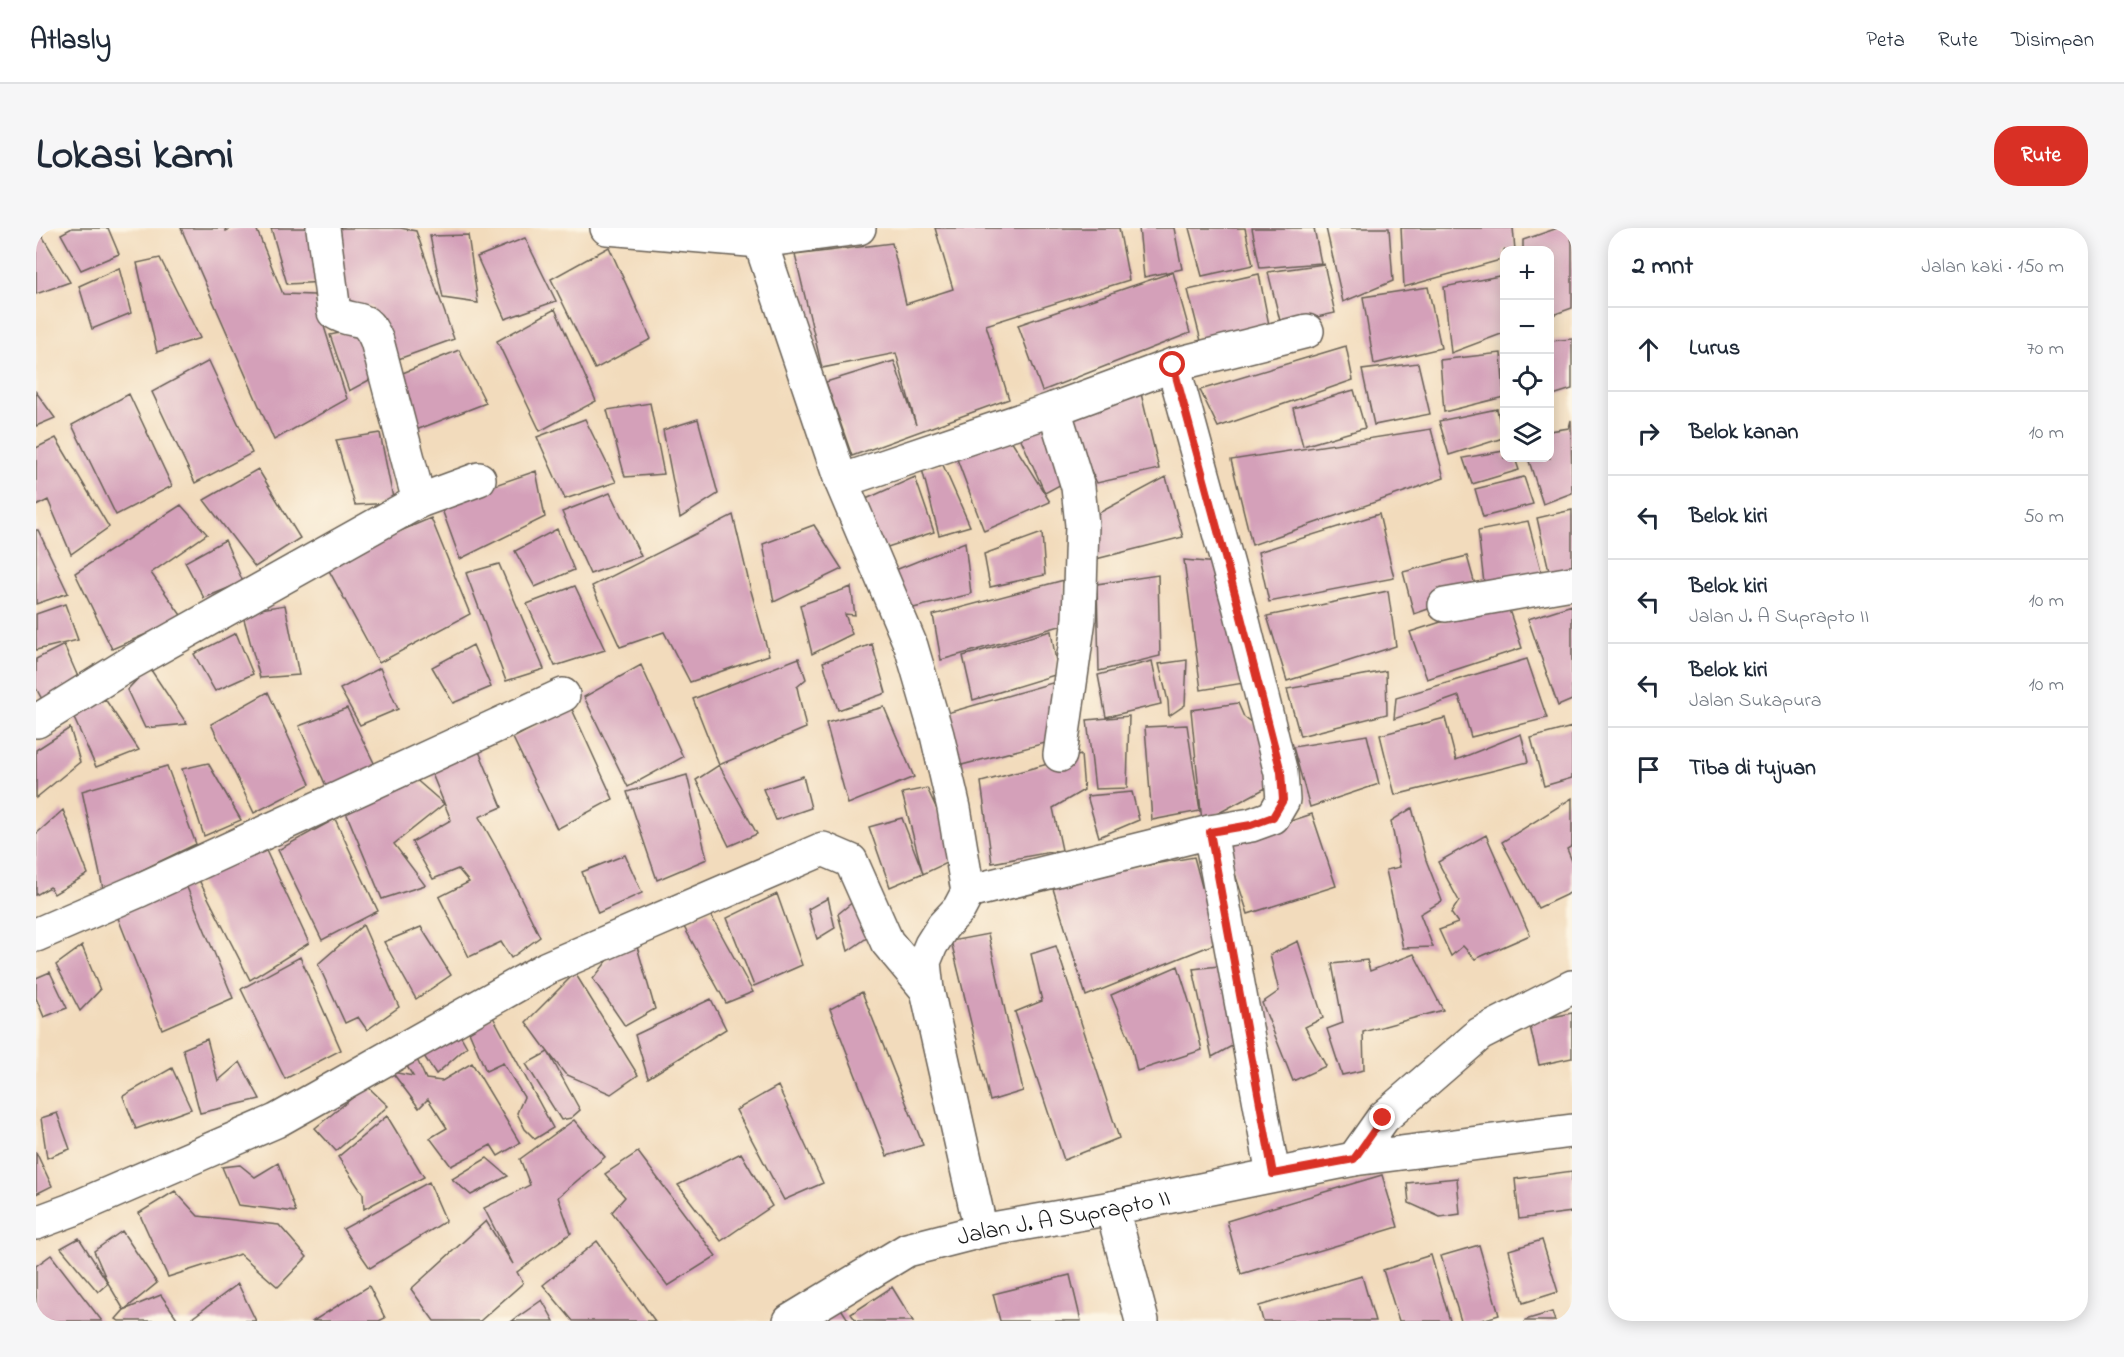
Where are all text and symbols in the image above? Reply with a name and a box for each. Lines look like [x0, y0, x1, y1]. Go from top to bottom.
text: Atlasly [30, 21, 111, 62]
text: Peta [1866, 26, 1905, 56]
text: Rute [1938, 26, 1978, 56]
text: Disimpan [2011, 26, 2094, 56]
text: Lokasi kami [36, 126, 234, 187]
button: Rute [1994, 126, 2088, 186]
map controls [1500, 246, 1554, 462]
button: + [1500, 246, 1554, 300]
text: 2 mnt [1632, 248, 1693, 286]
text: Jalan kaki · 150 m [1921, 253, 2064, 282]
button: − [1500, 300, 1554, 354]
icon: ahead [1632, 333, 1665, 366]
text: Lurus [1689, 333, 1740, 365]
text: 70 m [2027, 335, 2064, 364]
route start [1159, 351, 1185, 377]
button: locate [1500, 354, 1554, 408]
button: layers [1500, 408, 1554, 462]
icon: right [1632, 417, 1665, 450]
text: Belok kanan [1689, 417, 1798, 449]
text: 10 m [2028, 419, 2064, 448]
icon: left [1632, 501, 1665, 534]
text: Belok kiri [1689, 501, 1768, 533]
text: 50 m [2023, 503, 2064, 532]
text: Belok kiri [1689, 571, 1768, 603]
icon: left [1632, 585, 1665, 618]
text: 10 m [2028, 587, 2064, 616]
text: Jalan J. A Suprapto II [1689, 603, 1869, 632]
text: Belok kiri [1689, 655, 1768, 687]
icon: left [1632, 669, 1665, 702]
text: 10 m [2028, 671, 2064, 700]
text: Jalan Sukapura [1689, 687, 1822, 716]
icon: arrive [1632, 753, 1665, 786]
text: Tiba di tujuan [1689, 753, 1816, 785]
route end [1369, 1104, 1395, 1130]
street label: Jalan J. A Suprapto II [954, 1182, 1174, 1256]

